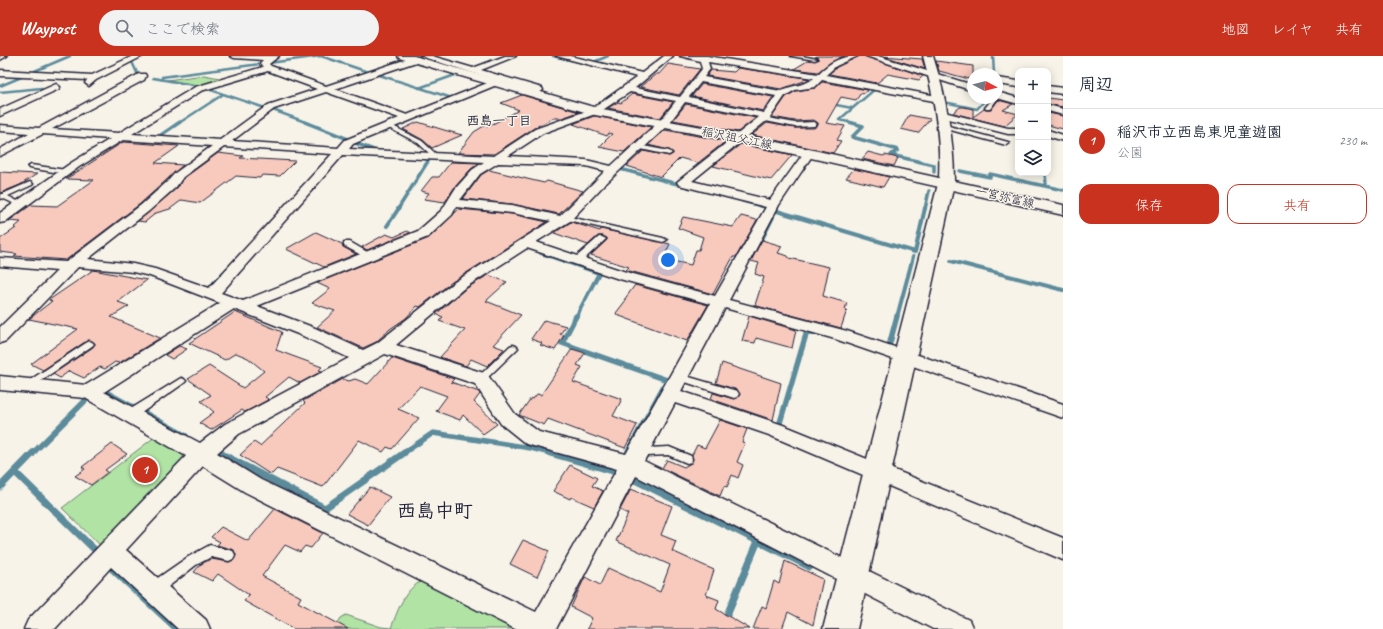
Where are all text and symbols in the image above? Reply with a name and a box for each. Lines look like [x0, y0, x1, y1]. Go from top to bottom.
search box [99, 10, 379, 46]
text: Waypost [20, 16, 75, 40]
icon: search [113, 17, 135, 39]
text: ここで検索 [145, 20, 220, 39]
text: 地図 [1222, 21, 1250, 38]
text: レイヤ [1272, 21, 1313, 38]
text: 共有 [1335, 21, 1363, 38]
north arrow [967, 68, 1003, 104]
map controls [1015, 68, 1051, 176]
button: + [1015, 68, 1051, 104]
text: 周辺 [1079, 74, 1113, 95]
button: − [1015, 104, 1051, 140]
district label: 西島一丁目 [466, 113, 532, 129]
street label: 稲沢祖父江線 [700, 123, 774, 153]
text: 稲沢市立西島東児童遊園 [1117, 123, 1282, 142]
text: 1 [1089, 133, 1095, 149]
text: 230 m [1339, 133, 1367, 149]
button: layers [1015, 140, 1051, 176]
text: 公園 [1117, 145, 1143, 161]
street label: 一宮弥富線 [974, 182, 1036, 212]
button: 保存 [1079, 184, 1219, 224]
button: 共有 [1227, 184, 1367, 224]
your location [658, 250, 678, 270]
pin: 1 [132, 455, 158, 485]
district label: 西島中町 [397, 499, 473, 523]

